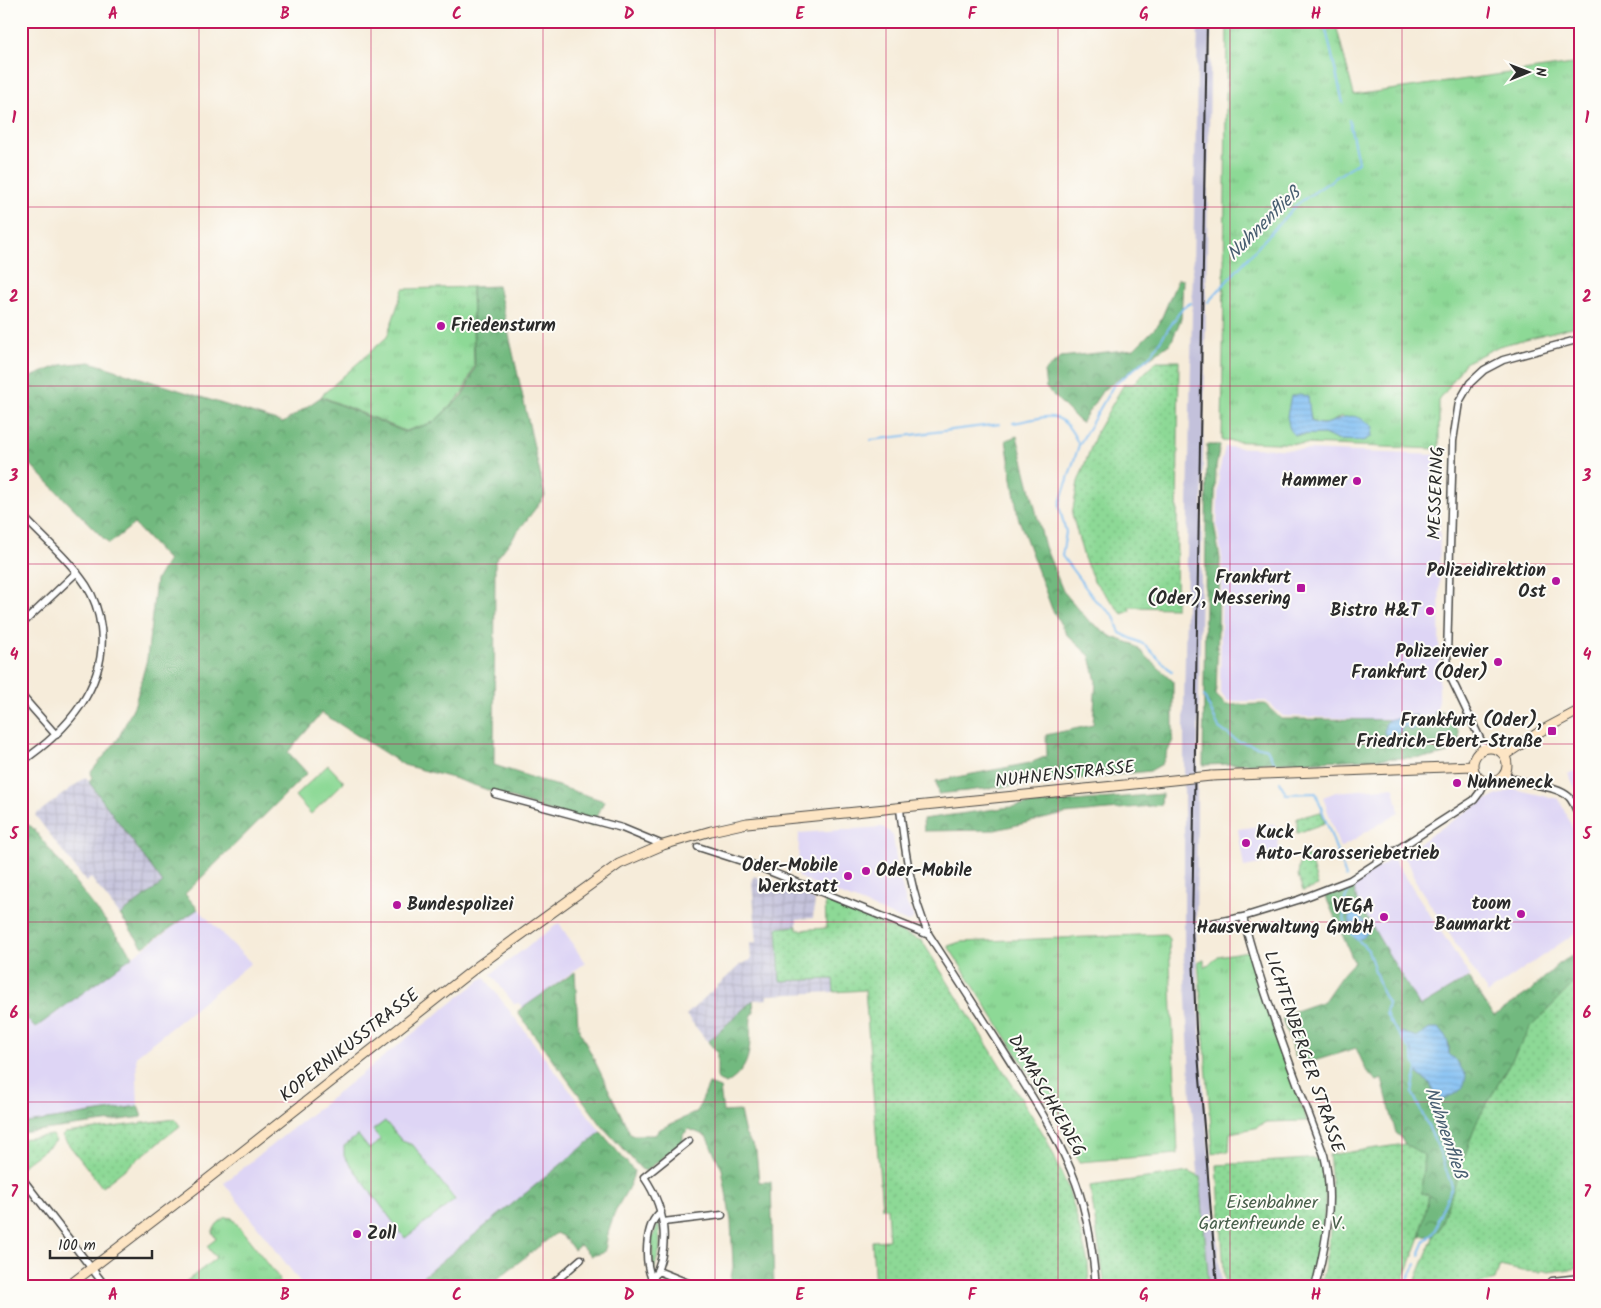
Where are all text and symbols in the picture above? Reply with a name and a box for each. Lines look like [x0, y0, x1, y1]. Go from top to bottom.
text: A [108, 2, 118, 27]
text: B [280, 2, 290, 27]
text: C [452, 2, 462, 27]
text: D [624, 2, 635, 27]
text: E [796, 2, 806, 27]
text: F [968, 2, 978, 27]
text: G [1139, 2, 1149, 27]
text: H [1311, 2, 1321, 27]
text: I [1486, 2, 1491, 27]
north arrow [1504, 48, 1554, 98]
text: N [1529, 67, 1551, 77]
text: 1 [12, 106, 17, 131]
text: 1 [1585, 106, 1590, 131]
water label: Nuhnenfließ [1220, 178, 1310, 268]
text: 2 [9, 285, 19, 310]
text: 2 [1582, 285, 1592, 310]
place label: Friedensturm [451, 312, 556, 341]
marker: Friedensturm [435, 320, 447, 332]
street label: MESSERING [1421, 446, 1453, 540]
text: 3 [9, 464, 19, 489]
text: 3 [1582, 464, 1592, 489]
place label: Hammer [1281, 467, 1348, 496]
marker: Hammer [1351, 475, 1363, 487]
place label: Polizeidirektion Ost [1427, 557, 1547, 607]
place label: Frankfurt (Oder), Messering [1147, 564, 1292, 614]
marker: Polizeidirektion Ost [1550, 575, 1562, 587]
marker: Frankfurt (Oder), Messering [1295, 582, 1307, 594]
place label: Bistro H&T [1330, 597, 1422, 626]
marker: Bistro H&T [1424, 605, 1436, 617]
place label: Polizeirevier Frankfurt (Oder) [1351, 638, 1489, 688]
text: 4 [10, 643, 19, 668]
text: 4 [1583, 643, 1592, 668]
marker: Polizeirevier Frankfurt (Oder) [1492, 656, 1504, 668]
place label: Frankfurt (Oder), Friedrich-Ebert-Straße [1356, 707, 1542, 757]
marker: Frankfurt (Oder), Friedrich-Ebert-Straße [1546, 725, 1558, 737]
street label: NUHNENSTRASSE [994, 753, 1137, 797]
place label: Nuhneneck [1467, 769, 1554, 798]
marker: Nuhneneck [1451, 777, 1463, 789]
place label: Kuck Auto-Karosseriebetrieb [1256, 819, 1440, 869]
text: 5 [9, 822, 20, 847]
text: 5 [1582, 822, 1593, 847]
marker: Kuck Auto-Karosseriebetrieb [1240, 837, 1252, 849]
place label: Oder-Mobile Werkstatt [742, 852, 839, 902]
place label: Oder-Mobile [876, 857, 972, 886]
marker: Oder-Mobile [860, 865, 872, 877]
marker: Oder-Mobile Werkstatt [842, 870, 854, 882]
place label: toom Baumarkt [1434, 890, 1512, 940]
place label: Bundespolizei [407, 891, 514, 920]
place label: VEGA Hausverwaltung GmbH [1196, 893, 1374, 943]
marker: Bundespolizei [391, 899, 403, 911]
marker: toom Baumarkt [1515, 908, 1527, 920]
marker: VEGA Hausverwaltung GmbH [1378, 911, 1390, 923]
street label: LICHTENBERGER STRASSE [1255, 947, 1351, 1158]
street label: KOPERNIKUSSTRASSE [273, 981, 427, 1110]
text: 6 [10, 1001, 19, 1026]
text: 6 [1583, 1001, 1592, 1026]
street label: DAMASCHKEWEG [999, 1029, 1093, 1163]
water label: Nuhnenfließ [1415, 1083, 1475, 1185]
text: 7 [10, 1180, 18, 1205]
text: 7 [1583, 1180, 1591, 1205]
park label: Eisenbahner Gartenfreunde e. V. [1199, 1189, 1345, 1239]
place label: Zoll [367, 1220, 397, 1249]
scale bar [50, 1228, 152, 1260]
marker: Zoll [351, 1228, 363, 1240]
text: 100 m [58, 1234, 96, 1258]
text: A [108, 1283, 118, 1308]
text: B [280, 1283, 290, 1308]
text: C [452, 1283, 462, 1308]
text: D [624, 1283, 635, 1308]
text: E [796, 1283, 806, 1308]
text: F [968, 1283, 978, 1308]
text: G [1139, 1283, 1149, 1308]
text: H [1311, 1283, 1321, 1308]
text: I [1486, 1283, 1491, 1308]

